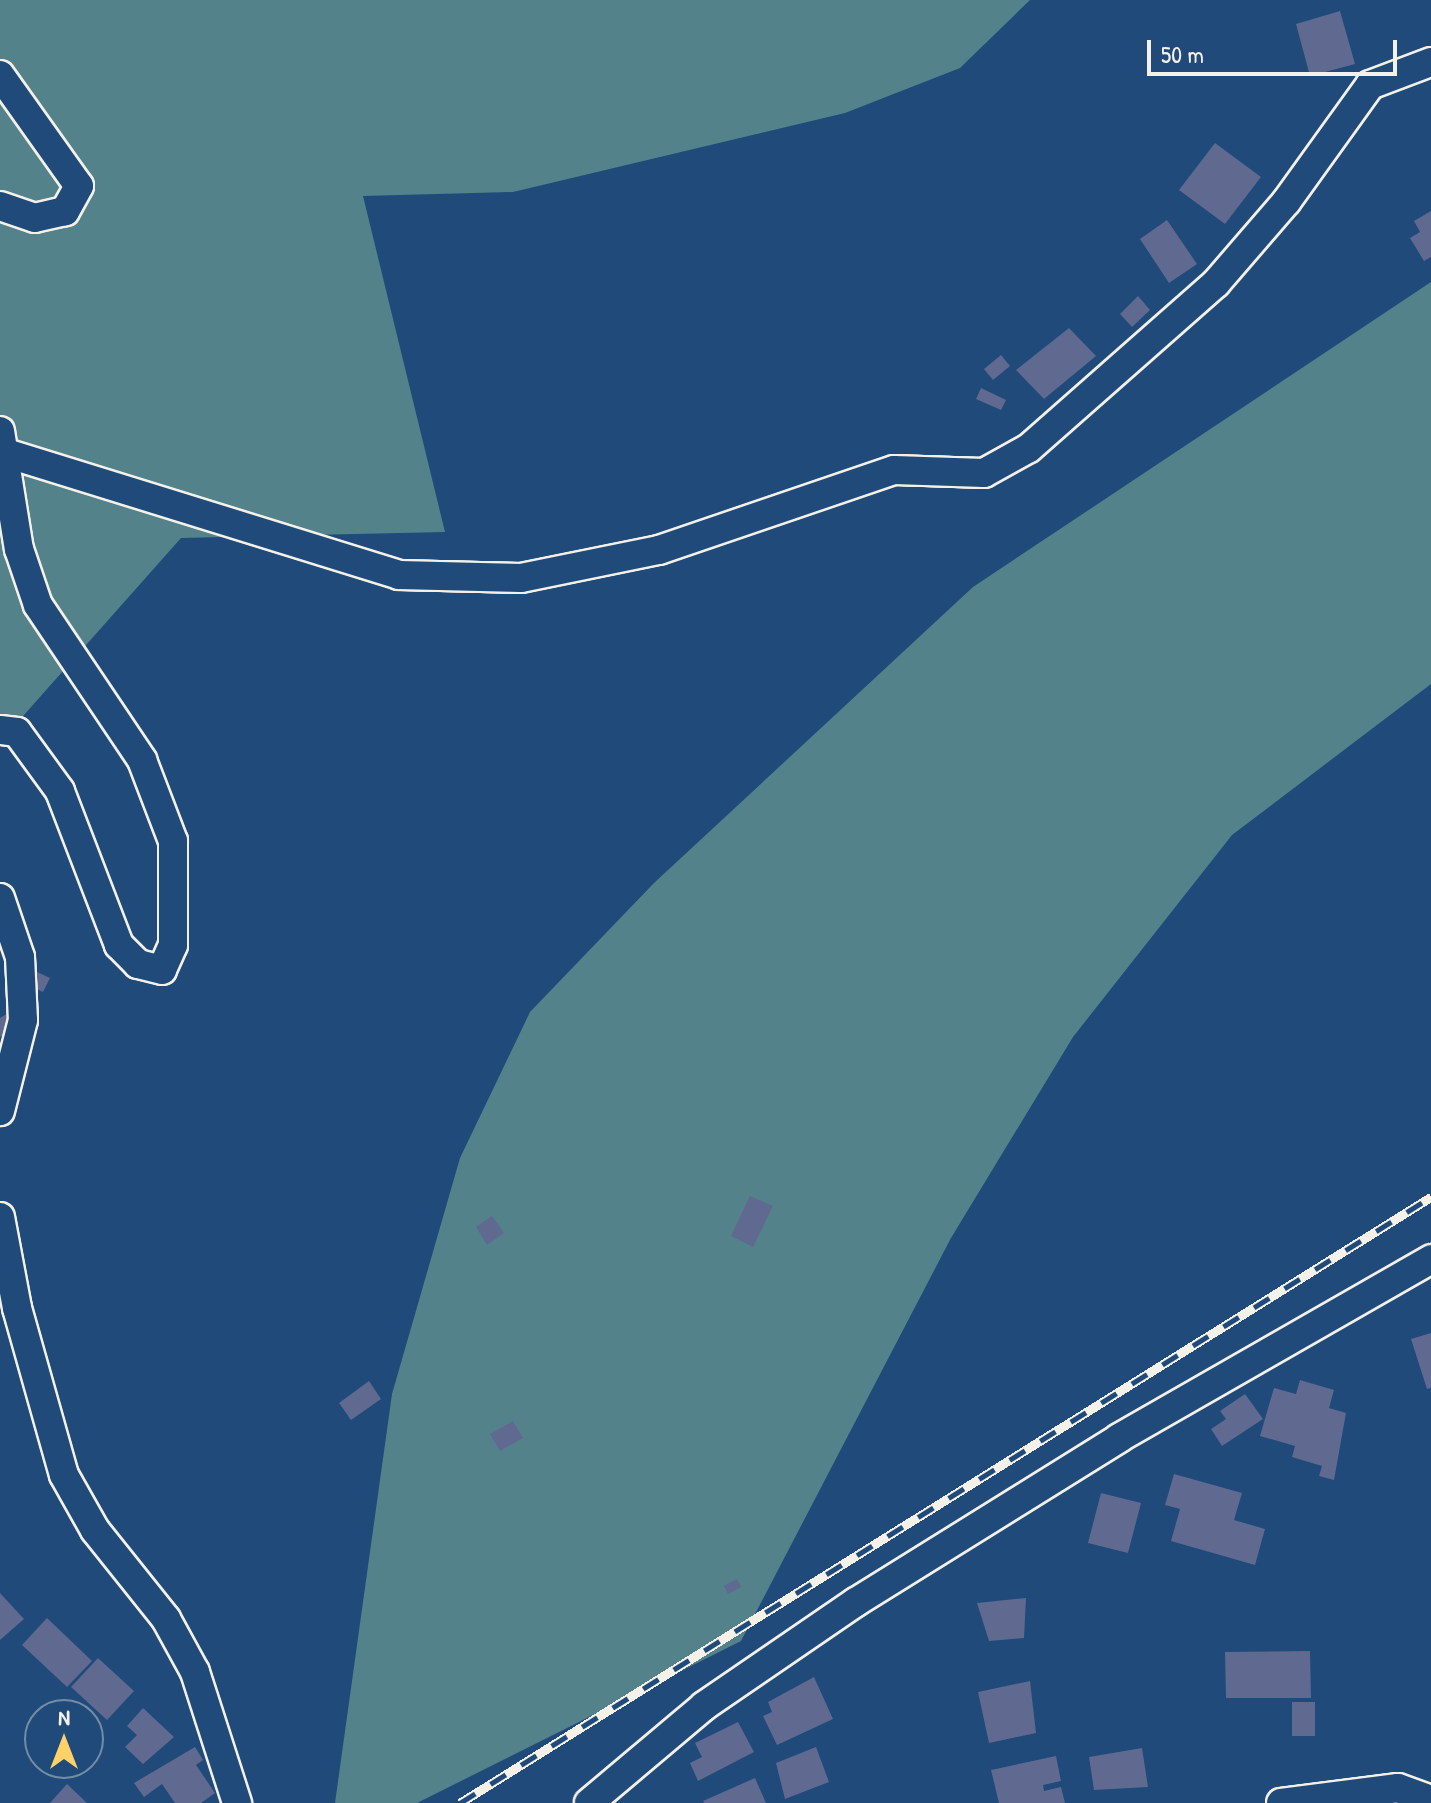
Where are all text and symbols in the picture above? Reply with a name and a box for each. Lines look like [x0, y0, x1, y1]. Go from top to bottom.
scale bar [1151, 24, 1401, 74]
text: 50 m [1161, 38, 1204, 70]
north arrow [24, 1699, 104, 1779]
text: N [58, 1702, 70, 1732]

